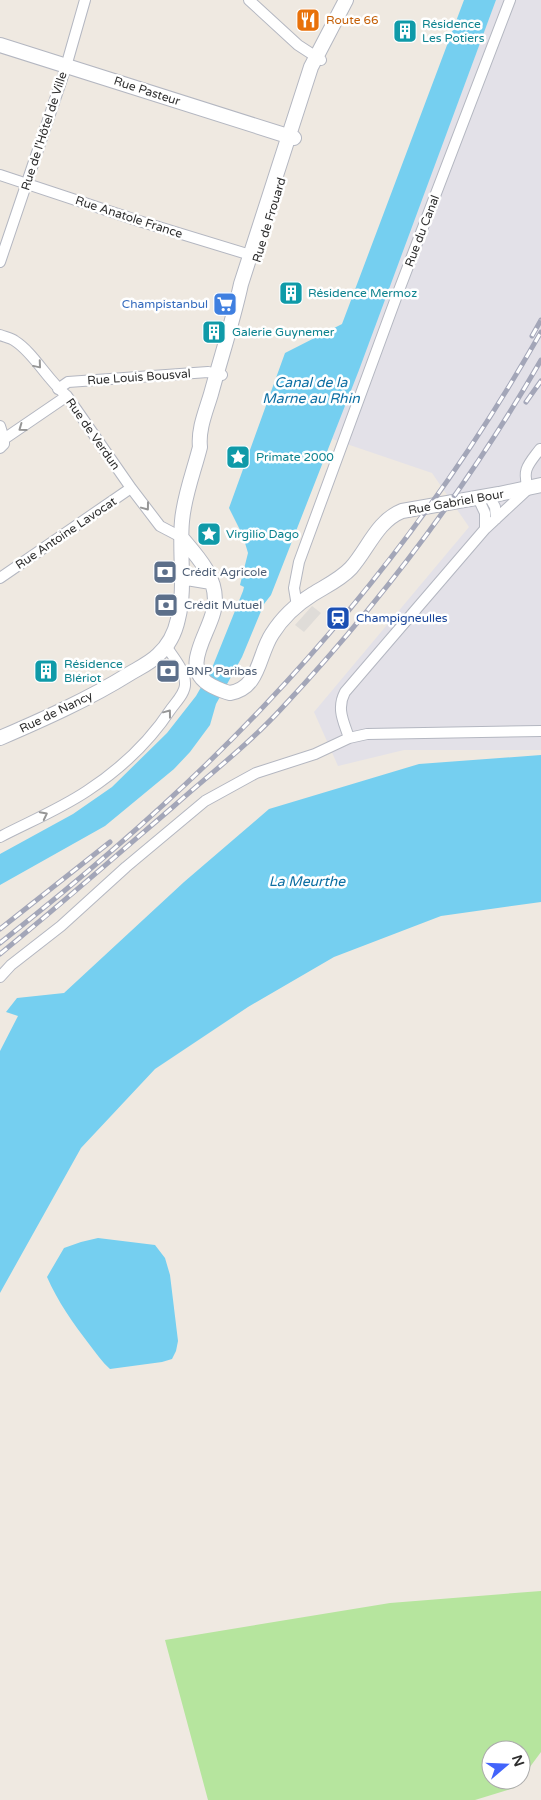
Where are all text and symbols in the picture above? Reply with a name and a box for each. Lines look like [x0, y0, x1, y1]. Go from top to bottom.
restaurant icon: Route 66 [295, 7, 321, 33]
place label: Route 66 [326, 13, 379, 27]
place label: Résidence Les Potiers [422, 17, 485, 45]
building icon: Résidence Les Potiers [392, 18, 418, 44]
street label: Rue de l'Hôtel de Ville [18, 70, 70, 192]
street label: Rue Pasteur [112, 74, 182, 108]
street label: Rue de Frouard [249, 176, 289, 264]
street label: Rue Anatole France [74, 193, 185, 241]
street label: Rue du Canal [402, 193, 442, 269]
building icon: Résidence Mermoz [278, 280, 304, 306]
place label: Résidence Mermoz [308, 286, 417, 300]
supermarket icon: Champistanbul [212, 291, 238, 317]
place label: Champistanbul [122, 297, 208, 311]
building icon: Galerie Guynemer [201, 319, 227, 345]
place label: Galerie Guynemer [232, 325, 335, 339]
one-way arrow [32, 359, 41, 368]
street label: Rue Louis Bousval [87, 366, 191, 388]
water label: Canal de la Marne au Rhin [262, 374, 360, 407]
street label: Rue de Verdun [63, 395, 123, 473]
one-way arrow [18, 422, 28, 431]
place icon: Primate 2000 [225, 444, 251, 470]
place label: Primate 2000 [256, 450, 334, 464]
street label: Rue Gabriel Bour [407, 487, 505, 517]
street label: Rue Antoine Lavocat [13, 494, 119, 572]
one-way arrow [141, 502, 150, 511]
place icon: Virgilio Dago [196, 521, 222, 547]
place label: Virgilio Dago [226, 527, 299, 541]
bank icon: Crédit Agricole [152, 559, 178, 585]
place label: Crédit Agricole [182, 565, 267, 579]
bank icon: Crédit Mutuel [153, 592, 179, 618]
place label: Crédit Mutuel [184, 598, 262, 612]
station icon: Champigneulles [325, 605, 351, 631]
place label: Champigneulles [356, 611, 448, 625]
place label: Résidence Blériot [64, 657, 123, 685]
building icon: Résidence Blériot [33, 658, 59, 684]
bank icon: BNP Paribas [155, 658, 181, 684]
place label: BNP Paribas [186, 664, 258, 678]
street label: Rue de Nancy [17, 688, 95, 736]
one-way arrow [162, 709, 171, 719]
one-way arrow [38, 811, 47, 821]
water label: La Meurthe [269, 873, 346, 890]
north arrow [481, 1740, 531, 1790]
text: N [508, 1753, 528, 1769]

